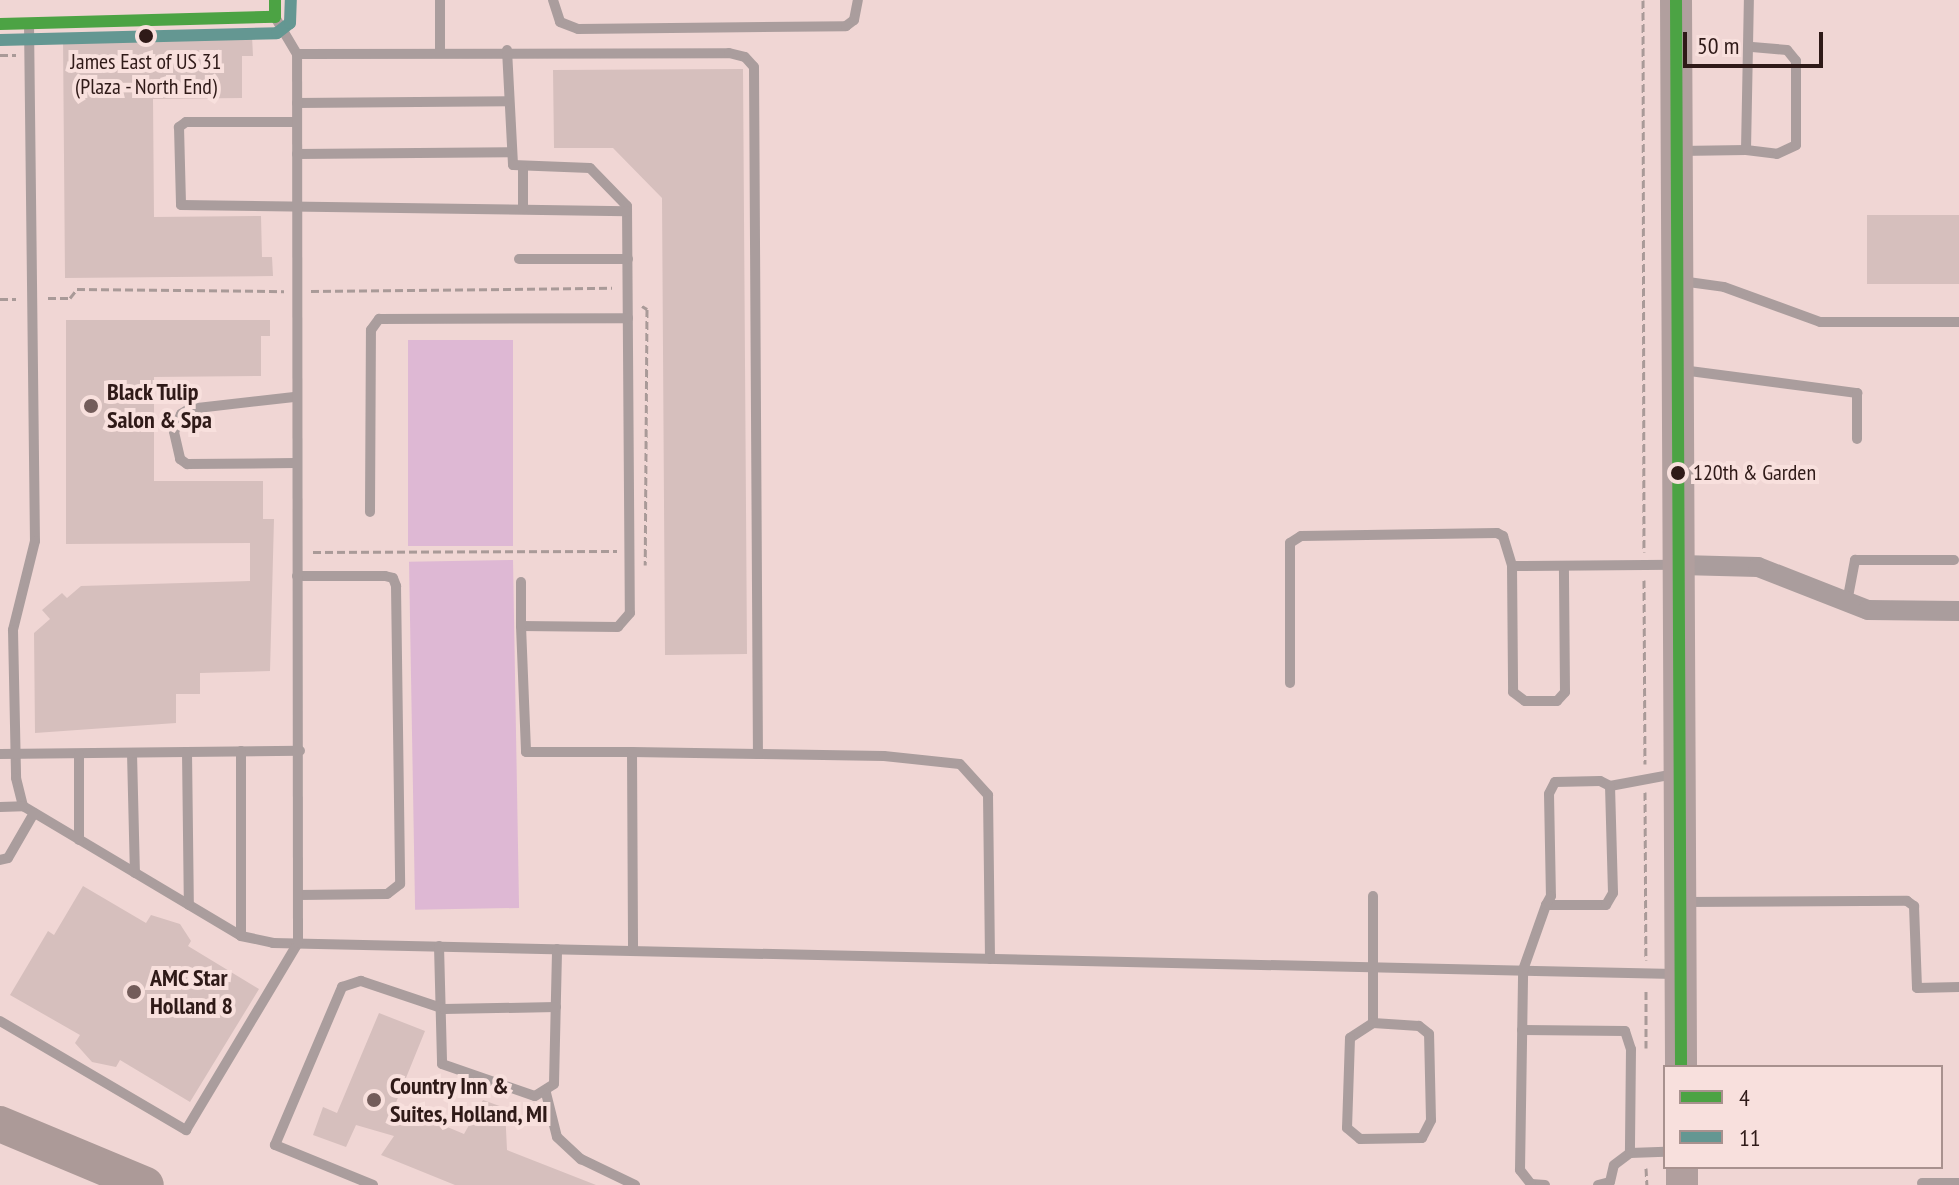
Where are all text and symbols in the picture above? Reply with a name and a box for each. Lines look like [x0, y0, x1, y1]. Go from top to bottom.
scale bar [1687, 16, 1827, 66]
marker: James East of US 31 (Plaza - North End) [138, 28, 154, 44]
text: 50 m [1697, 30, 1739, 61]
place label: James East of US 31 (Plaza - North End) [71, 48, 221, 100]
place label: Black Tulip Salon & Spa [107, 378, 212, 434]
marker: Black Tulip Salon & Spa [82, 397, 100, 415]
place label: 120th & Garden [1693, 460, 1816, 486]
marker: 120th & Garden [1670, 465, 1686, 481]
place label: AMC Star Holland 8 [150, 964, 233, 1020]
marker: AMC Star Holland 8 [125, 983, 143, 1001]
legend [1663, 1065, 1943, 1169]
place label: Country Inn & Suites, Holland, MI [390, 1072, 551, 1128]
text: 4 [1739, 1082, 1750, 1113]
marker: Country Inn & Suites, Holland, MI [365, 1091, 383, 1109]
text: 11 [1739, 1122, 1761, 1153]

